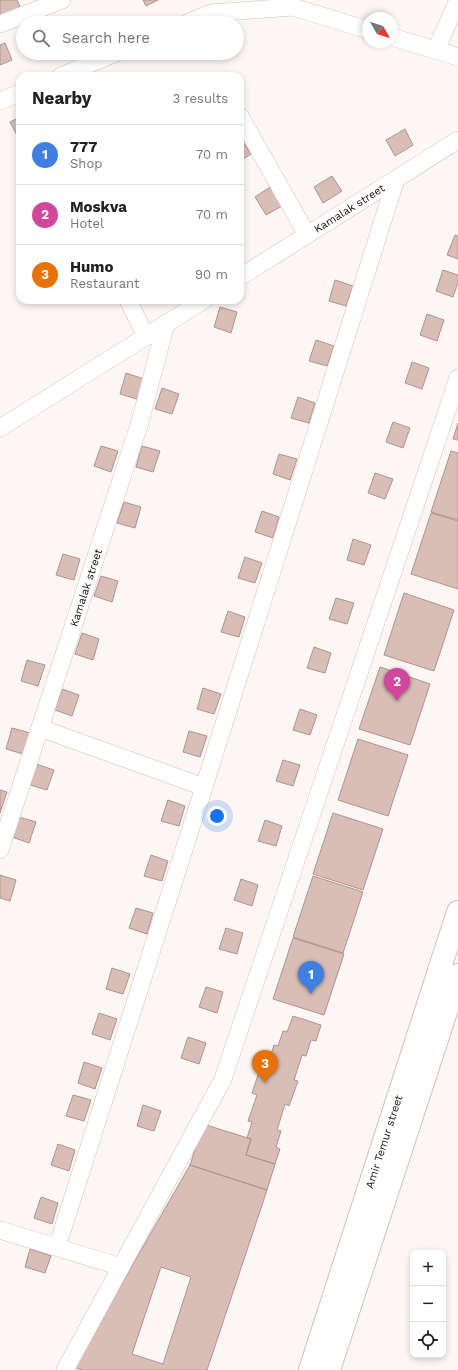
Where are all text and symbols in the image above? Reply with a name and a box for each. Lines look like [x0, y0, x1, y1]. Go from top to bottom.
north arrow [362, 12, 398, 48]
search box [16, 16, 244, 60]
icon: search [30, 27, 52, 49]
text: Search here [62, 29, 150, 47]
text: Nearby [32, 88, 91, 108]
text: 3 results [173, 91, 228, 106]
text: 777 [70, 138, 97, 156]
text: 1 [42, 147, 48, 162]
text: 70 m [196, 147, 228, 162]
text: Shop [70, 156, 102, 171]
street label: Kamalak street [312, 181, 388, 236]
text: Moskva [70, 198, 127, 216]
text: 2 [41, 207, 49, 222]
text: 70 m [196, 207, 228, 222]
text: Hotel [70, 216, 104, 231]
text: Humo [70, 258, 113, 276]
text: 3 [41, 267, 49, 282]
text: 90 m [195, 267, 228, 282]
text: Restaurant [70, 276, 140, 291]
street label: Kamalak street [67, 547, 105, 628]
pin: 2 [384, 668, 410, 701]
your location [207, 806, 227, 826]
pin: 1 [298, 961, 324, 994]
pin: 3 [252, 1050, 278, 1083]
street label: Amir Temur street [363, 1093, 406, 1190]
map controls [410, 1250, 446, 1358]
button: + [410, 1250, 446, 1286]
button: − [410, 1286, 446, 1322]
button: locate [410, 1322, 446, 1358]

